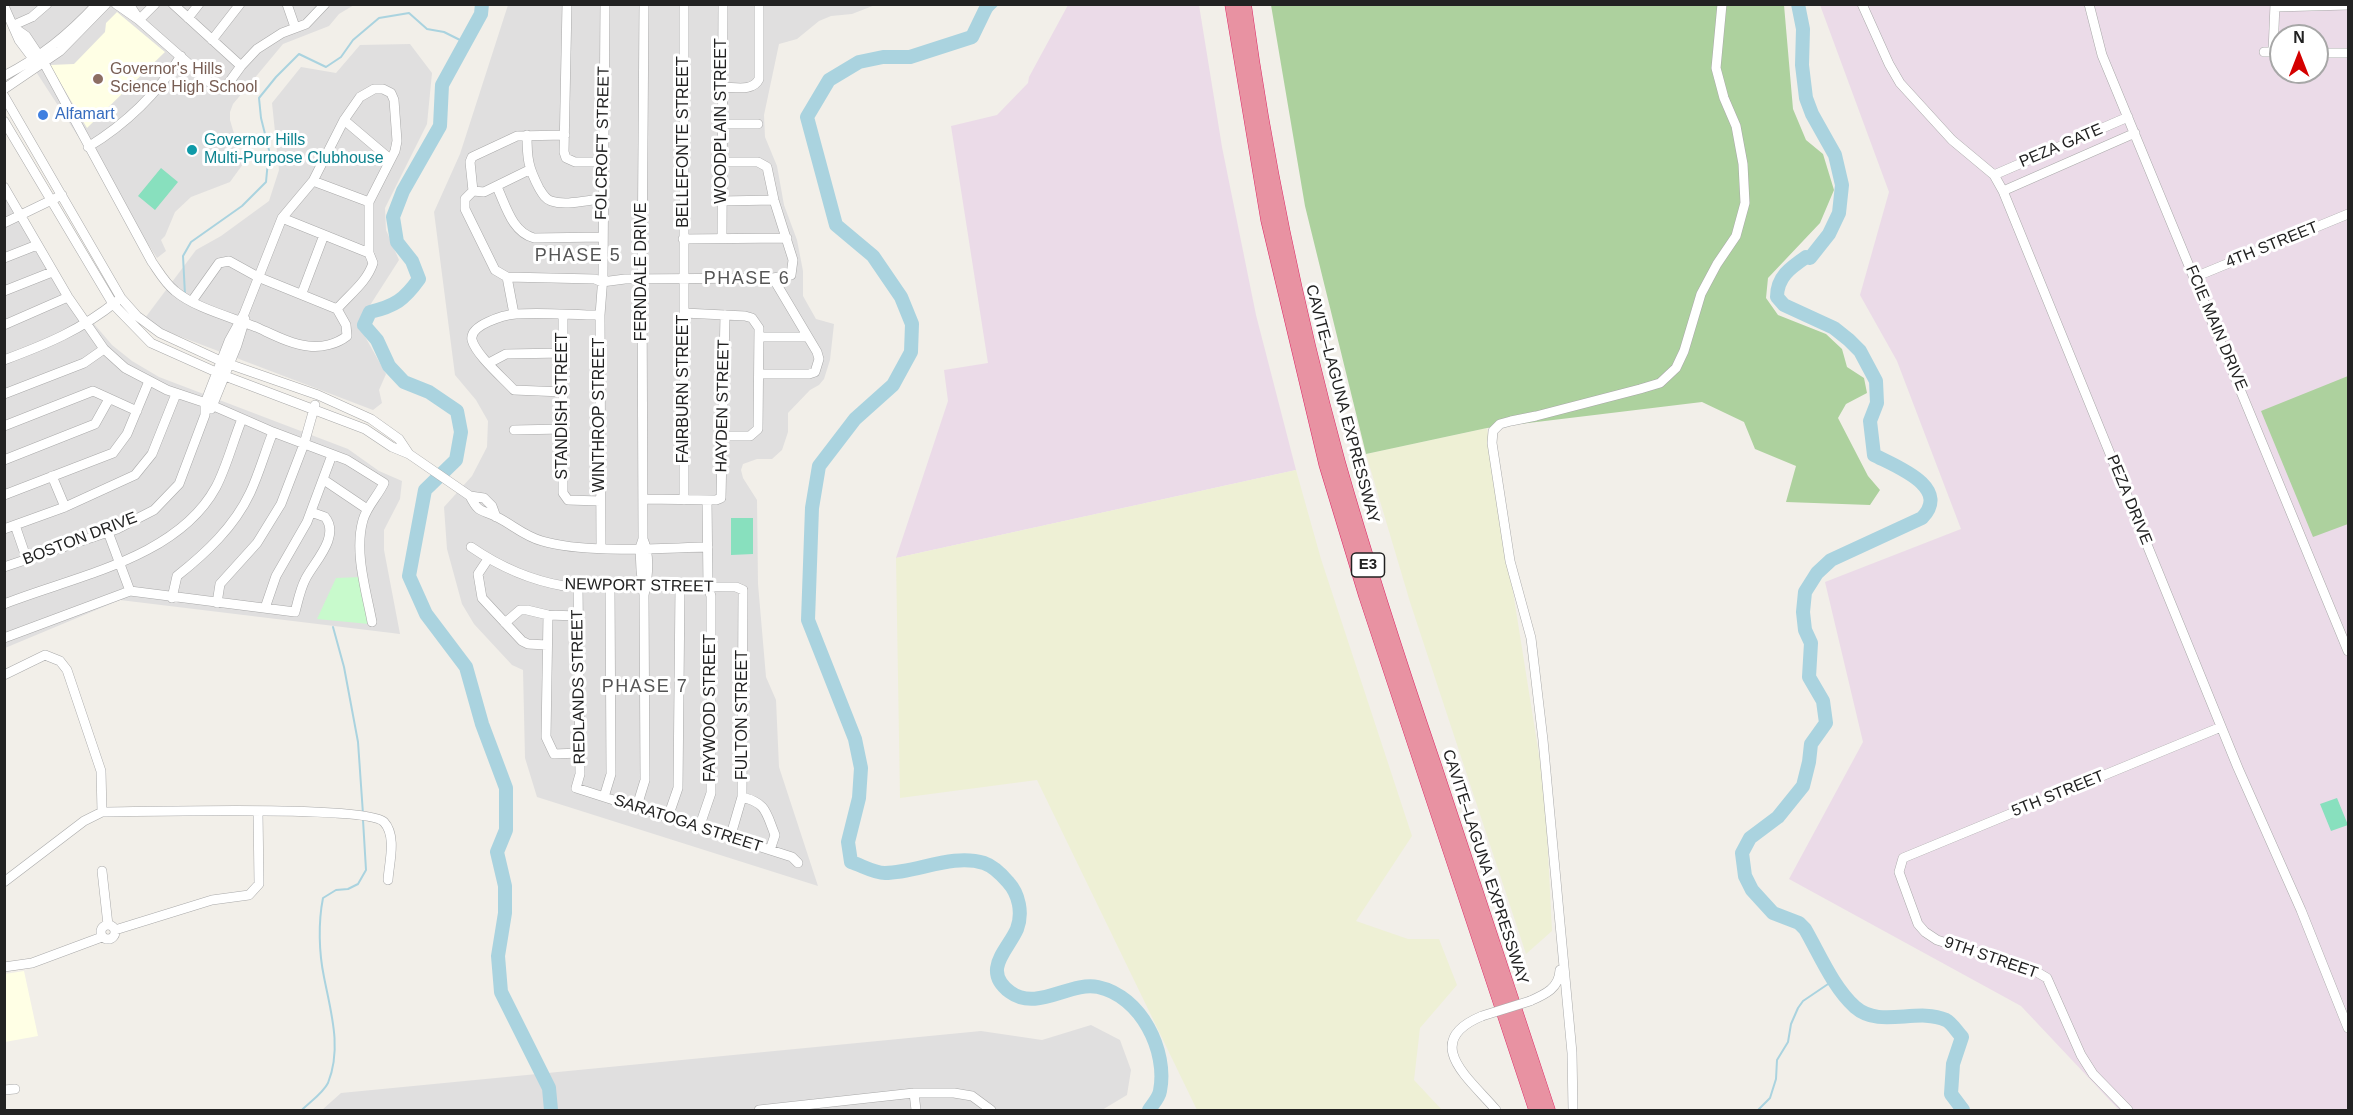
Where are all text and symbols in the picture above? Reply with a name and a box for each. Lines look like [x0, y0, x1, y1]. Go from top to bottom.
north arrow [2269, 24, 2329, 84]
text: N [2293, 29, 2305, 46]
street label: WOODPLAIN STREET [712, 38, 732, 204]
street label: BELLEFONTE STREET [674, 56, 694, 228]
place label: Governor's Hills Science High School [110, 60, 258, 98]
street label: FOLCROFT STREET [592, 66, 614, 220]
marker: Governor's Hills Science High School [91, 72, 105, 86]
place label: Alfamart [55, 105, 115, 125]
marker: Alfamart [36, 108, 50, 122]
street label: PEZA GATE [2016, 120, 2106, 172]
place label: Governor Hills Multi-Purpose Clubhouse [204, 131, 384, 169]
marker: Governor Hills Multi-Purpose Clubhouse [185, 143, 199, 157]
street label: FERNDALE DRIVE [632, 203, 652, 341]
street label: 4TH STREET [2223, 218, 2321, 272]
district label: PHASE 5 [535, 245, 621, 267]
street label: FCIE MAIN DRIVE [2181, 262, 2251, 394]
district label: PHASE 6 [704, 268, 790, 290]
street label: CAVITE–LAGUNA EXPRESSWAY [1301, 283, 1383, 525]
street label: FAIRBURN STREET [674, 315, 694, 463]
street label: STANDISH STREET [553, 332, 573, 480]
street label: WINTHROP STREET [590, 338, 610, 492]
street label: HAYDEN STREET [712, 339, 734, 473]
street label: PEZA DRIVE [2102, 452, 2156, 548]
street label: BOSTON DRIVE [20, 508, 140, 570]
road number: E3 [1352, 553, 1384, 577]
street label: NEWPORT STREET [564, 575, 714, 597]
street label: REDLANDS STREET [568, 609, 590, 765]
street label: FAYWOOD STREET [701, 634, 721, 782]
street label: FULTON STREET [733, 650, 753, 780]
district label: PHASE 7 [602, 676, 688, 698]
street label: CAVITE–LAGUNA EXPRESSWAY [1438, 747, 1532, 987]
street label: 5TH STREET [2009, 767, 2107, 821]
street label: SARATOGA STREET [611, 791, 765, 857]
street label: 9TH STREET [1942, 933, 2040, 983]

